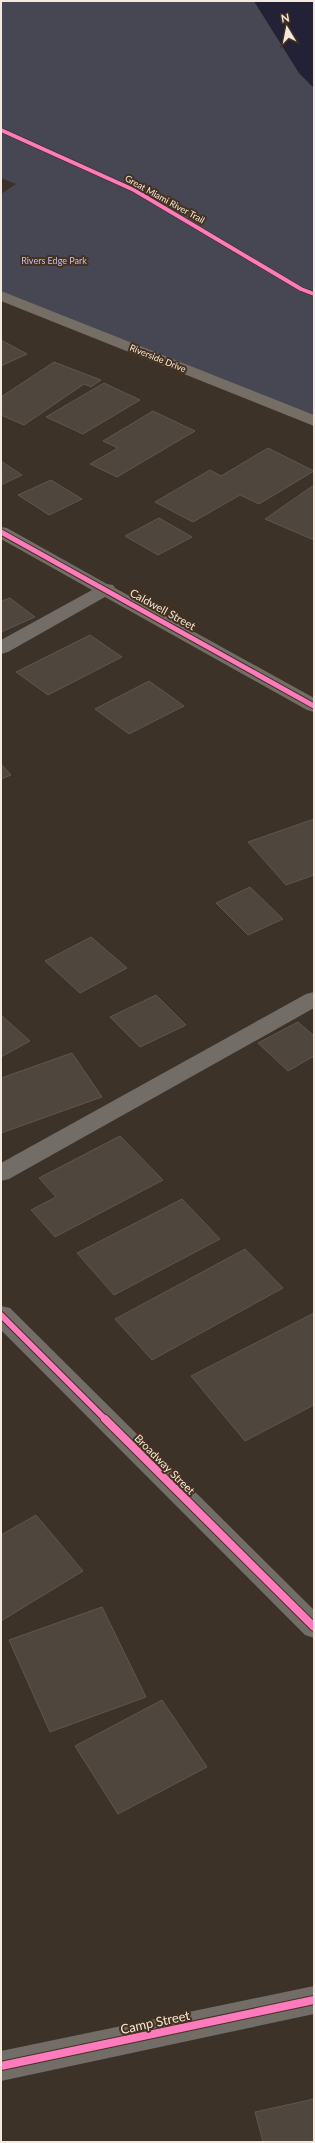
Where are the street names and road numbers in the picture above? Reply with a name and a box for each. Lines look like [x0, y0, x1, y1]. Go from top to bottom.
street label: Great Miami River Trail [123, 172, 207, 226]
street label: Riverside Drive [128, 342, 188, 374]
street label: Caldwell Street [128, 586, 198, 632]
street label: Broadway Street [132, 1431, 198, 1497]
street label: Camp Street [119, 2007, 192, 2037]

